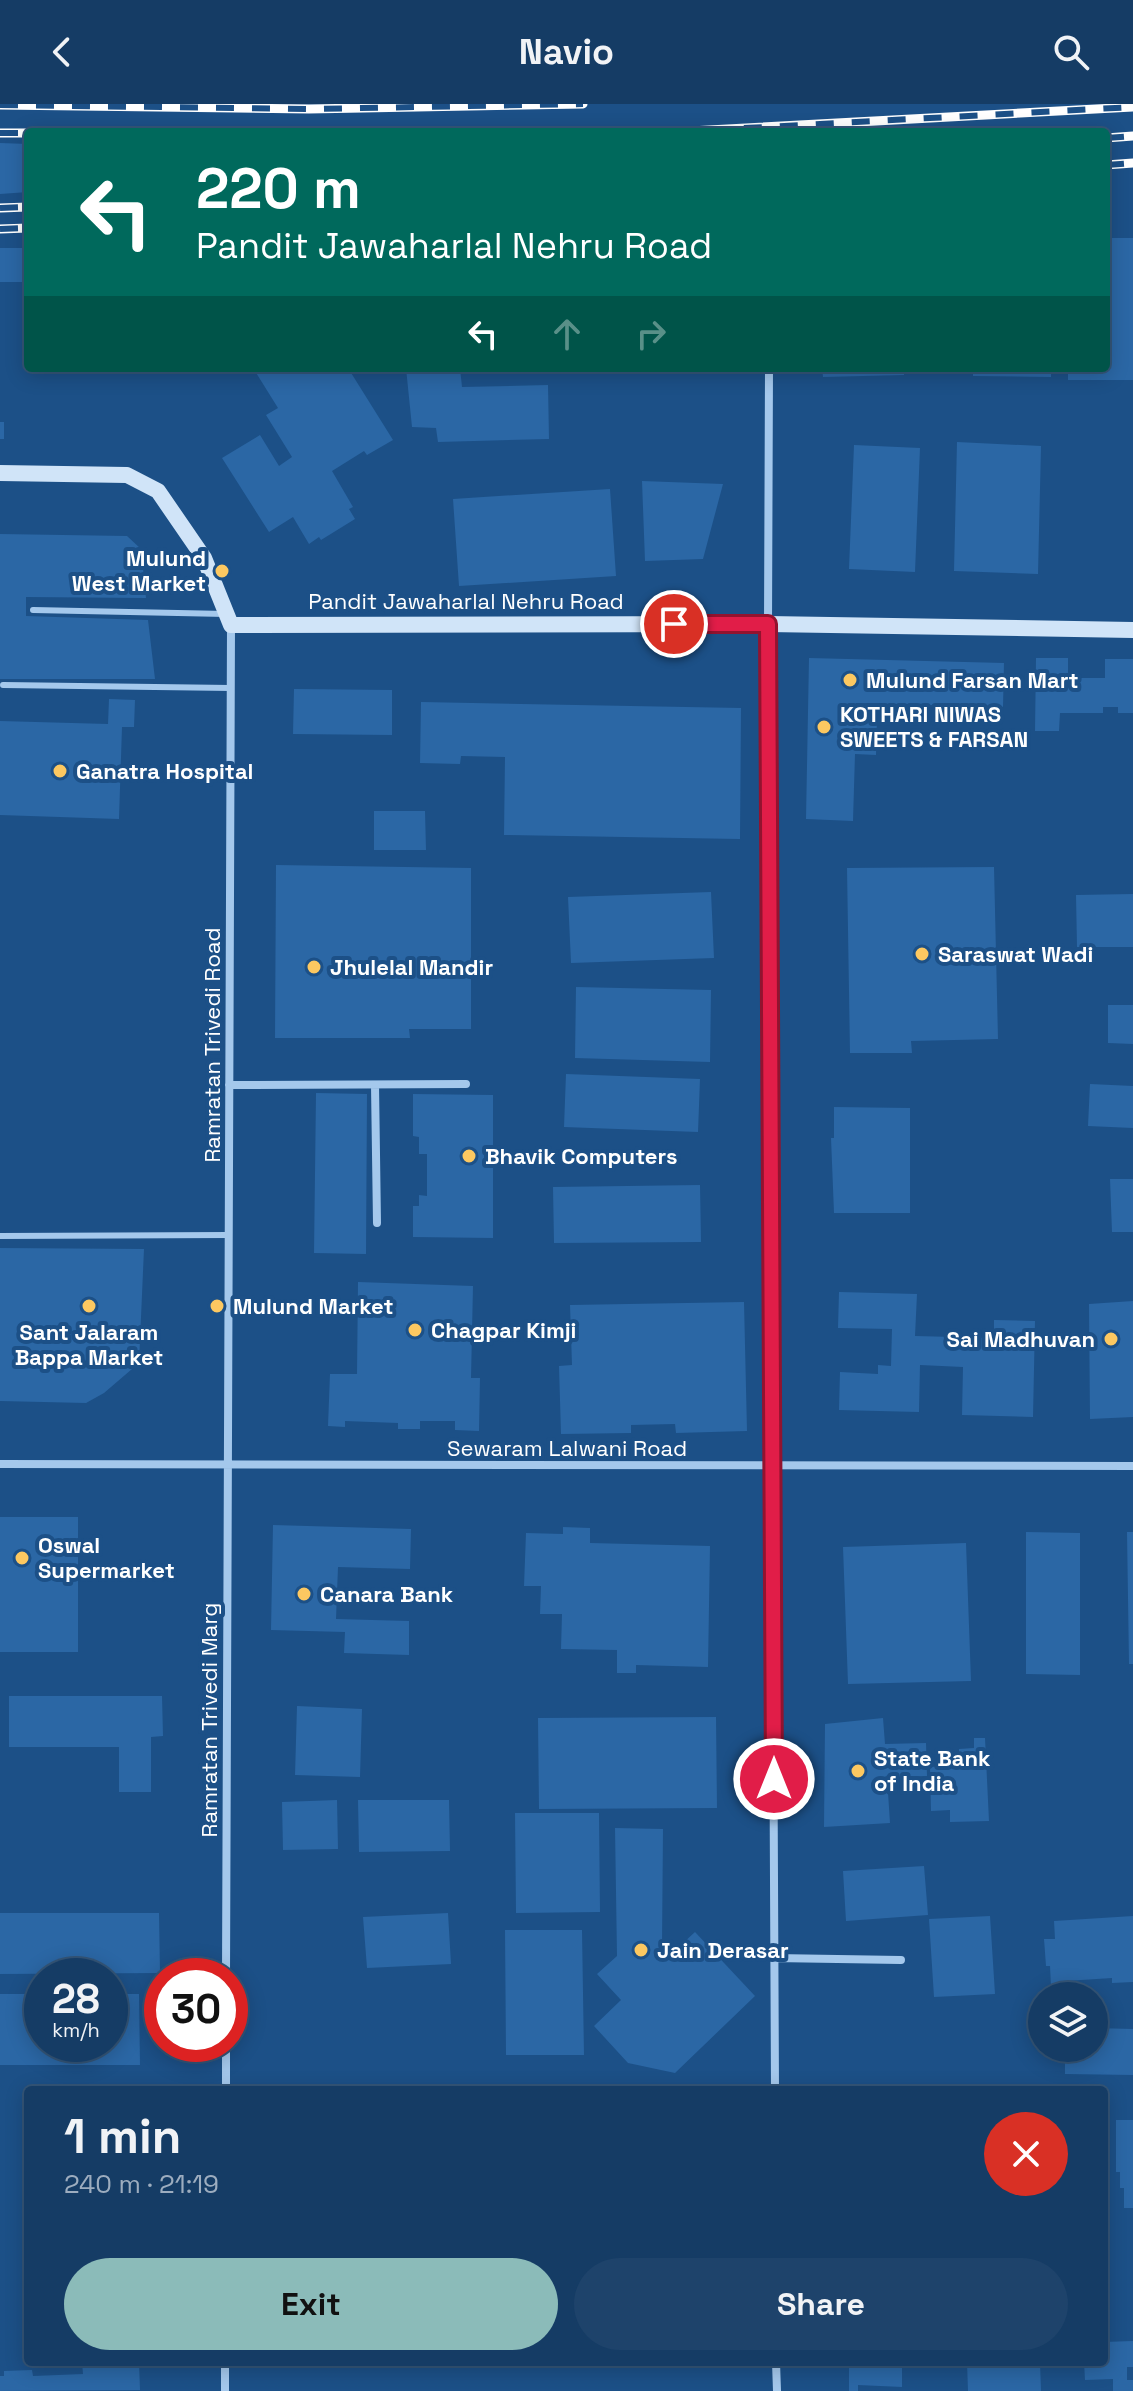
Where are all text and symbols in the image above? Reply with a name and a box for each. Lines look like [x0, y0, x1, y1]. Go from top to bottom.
text: Navio [519, 29, 614, 75]
icon: back [40, 30, 84, 74]
icon: search [1049, 30, 1093, 74]
text: 220 m [196, 153, 361, 224]
icon: left [64, 160, 168, 264]
text: Pandit Jawaharlal Nehru Road [196, 223, 712, 269]
icon: left [461, 312, 505, 356]
icon: ahead [545, 312, 589, 356]
icon: right [629, 312, 673, 356]
place label: Mulund West Market [72, 544, 206, 597]
marker: Mulund West Market [213, 562, 231, 580]
street label: Pandit Jawaharlal Nehru Road [308, 587, 624, 615]
pin [640, 590, 708, 658]
icon: arrive [652, 602, 696, 646]
place label: Mulund Farsan Mart [866, 666, 1078, 694]
marker: Mulund Farsan Mart [841, 671, 859, 689]
place label: KOTHARI NIWAS SWEETS & FARSAN [840, 700, 1028, 753]
marker: KOTHARI NIWAS SWEETS & FARSAN [815, 718, 833, 736]
place label: Ganatra Hospital [76, 757, 253, 785]
marker: Ganatra Hospital [51, 762, 69, 780]
street label: Ramratan Trivedi Road [198, 927, 226, 1163]
place label: Saraswat Wadi [938, 940, 1093, 968]
marker: Saraswat Wadi [913, 945, 931, 963]
place label: Jhulelal Mandir [330, 953, 493, 981]
marker: Jhulelal Mandir [305, 958, 323, 976]
place label: Bhavik Computers [485, 1142, 677, 1170]
marker: Bhavik Computers [460, 1147, 478, 1165]
place label: Mulund Market [233, 1292, 394, 1320]
marker: Sant Jalaram Bappa Market [80, 1297, 98, 1315]
marker: Mulund Market [208, 1297, 226, 1315]
place label: Chagpar Kimji [431, 1316, 576, 1344]
place label: Sant Jalaram Bappa Market [15, 1318, 163, 1371]
marker: Chagpar Kimji [406, 1321, 424, 1339]
place label: Sai Madhuvan [947, 1325, 1095, 1353]
marker: Sai Madhuvan [1102, 1330, 1120, 1348]
street label: Sewaram Lalwani Road [447, 1434, 687, 1462]
place label: Oswal Supermarket [38, 1531, 175, 1584]
marker: Oswal Supermarket [13, 1549, 31, 1567]
place label: Canara Bank [320, 1580, 454, 1608]
marker: Canara Bank [295, 1585, 313, 1603]
street label: Ramratan Trivedi Marg [195, 1603, 223, 1837]
position arrow [732, 1737, 816, 1821]
place label: State Bank of India [874, 1744, 991, 1797]
marker: State Bank of India [849, 1762, 867, 1780]
place label: Jain Derasar [657, 1936, 789, 1964]
marker: Jain Derasar [632, 1941, 650, 1959]
speed limit sign: 30 [144, 1958, 248, 2062]
text: 28 [52, 1974, 100, 2025]
map controls [1028, 1982, 1108, 2062]
button: layers [1028, 1982, 1108, 2062]
text: km/h [52, 2017, 100, 2043]
text: 1 min [64, 2106, 181, 2167]
button: close [984, 2112, 1068, 2196]
text: 240 m · 21:19 [64, 2167, 219, 2201]
button: Exit [64, 2258, 558, 2350]
button: Share [574, 2258, 1068, 2350]

